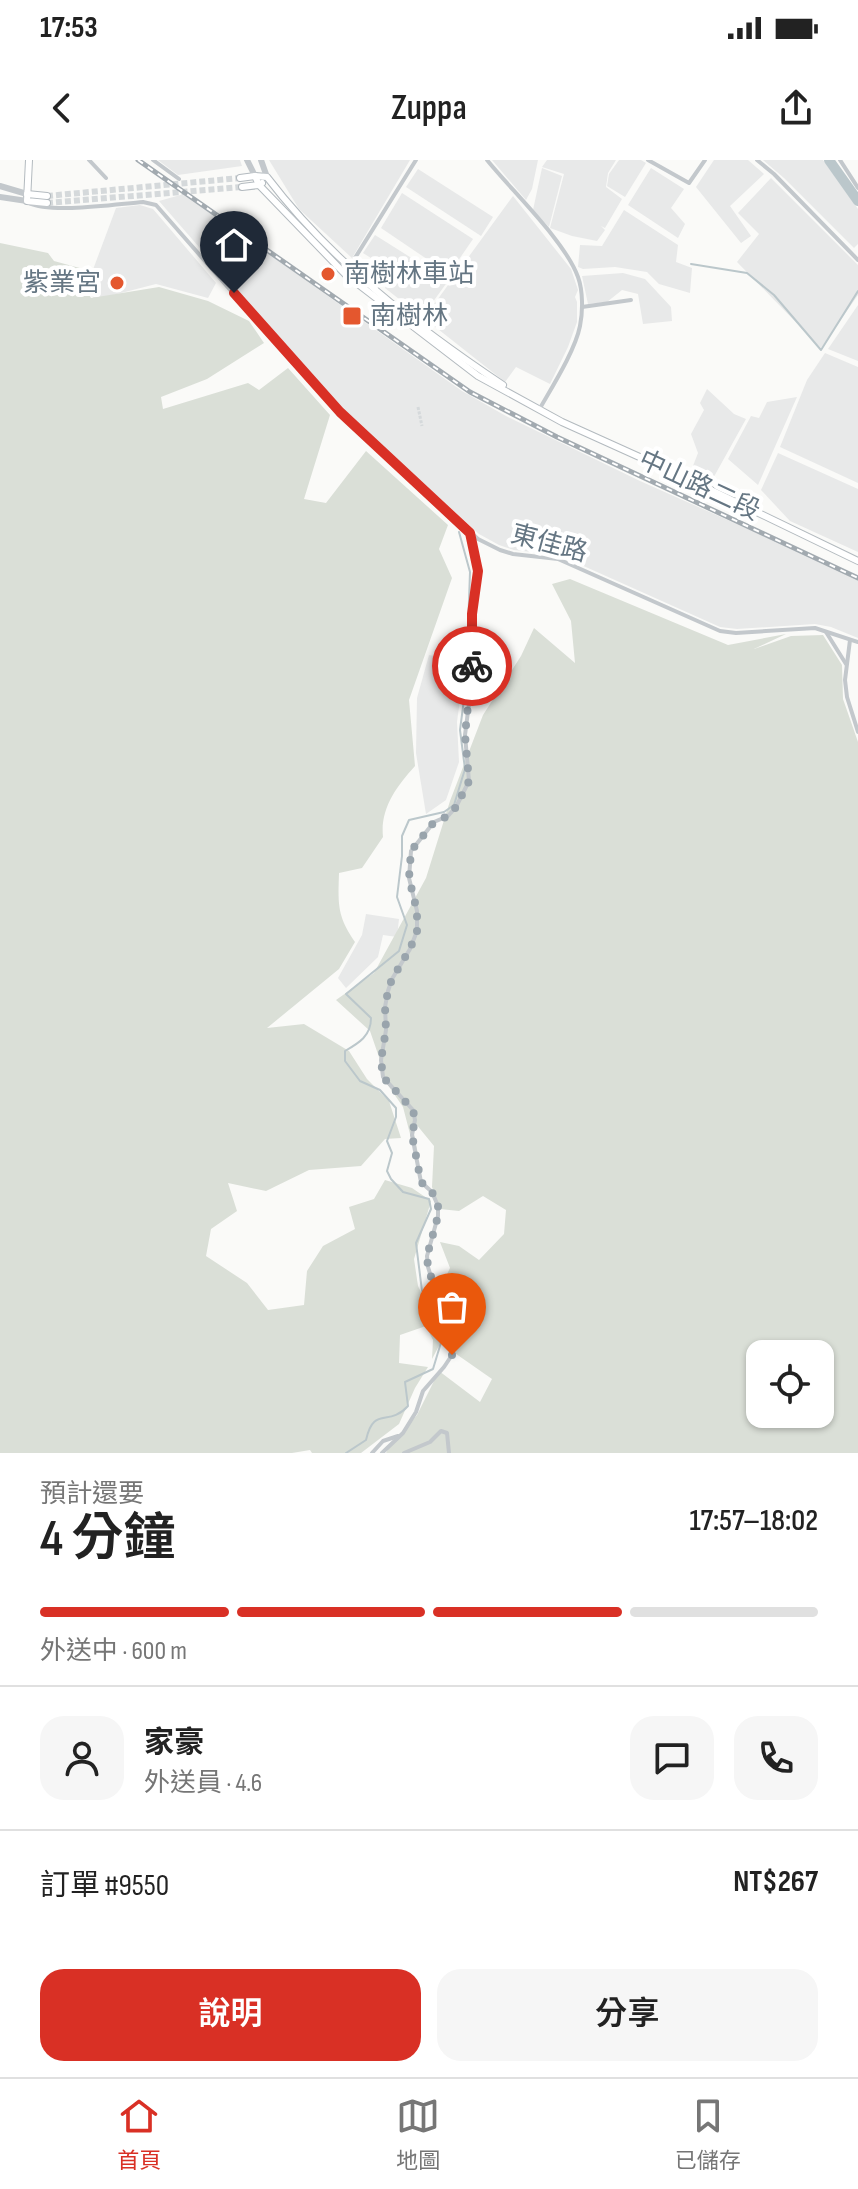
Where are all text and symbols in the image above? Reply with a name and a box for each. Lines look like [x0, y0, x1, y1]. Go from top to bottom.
text: 17:53 [40, 10, 98, 46]
icon: back [40, 86, 84, 130]
icon: share [774, 86, 818, 130]
text: Zuppa [391, 87, 467, 130]
pin [200, 211, 268, 293]
icon: home [212, 223, 256, 267]
place label: 南樹林車站 [344, 259, 474, 290]
marker: 南樹林車站 [319, 265, 337, 283]
place label: 紫業宮 [23, 268, 101, 299]
marker: 紫業宮 [108, 274, 126, 292]
place label: 南樹林 [370, 301, 448, 332]
marker: 南樹林 [341, 305, 363, 327]
street label: 中山路二段 [634, 444, 764, 528]
street label: 東佳路 [507, 519, 591, 569]
courier [432, 626, 512, 706]
icon: bike [450, 644, 494, 688]
pin [418, 1273, 486, 1355]
icon: bag [430, 1285, 474, 1329]
map controls [746, 1340, 834, 1428]
button: locate [746, 1340, 834, 1428]
text: 預計還要 [40, 1479, 144, 1510]
text: 17:57–18:02 [690, 1503, 818, 1539]
text: 4 分鐘 [40, 1508, 175, 1571]
text: 外送中 · 600 m [40, 1636, 187, 1667]
button: person [40, 1716, 124, 1800]
button: chat [630, 1716, 714, 1800]
button: phone [734, 1716, 818, 1800]
text: 家豪 [144, 1725, 204, 1761]
text: 外送員 · 4.6 [144, 1768, 262, 1799]
text: NT$267 [733, 1864, 818, 1900]
text: 訂單 #9550 [40, 1868, 169, 1904]
button: 說明 [40, 1969, 421, 2061]
button: 分享 [437, 1969, 818, 2061]
tab: 首頁 [117, 2094, 161, 2175]
tab: 地圖 [396, 2094, 440, 2175]
tab: 已儲存 [675, 2094, 741, 2175]

